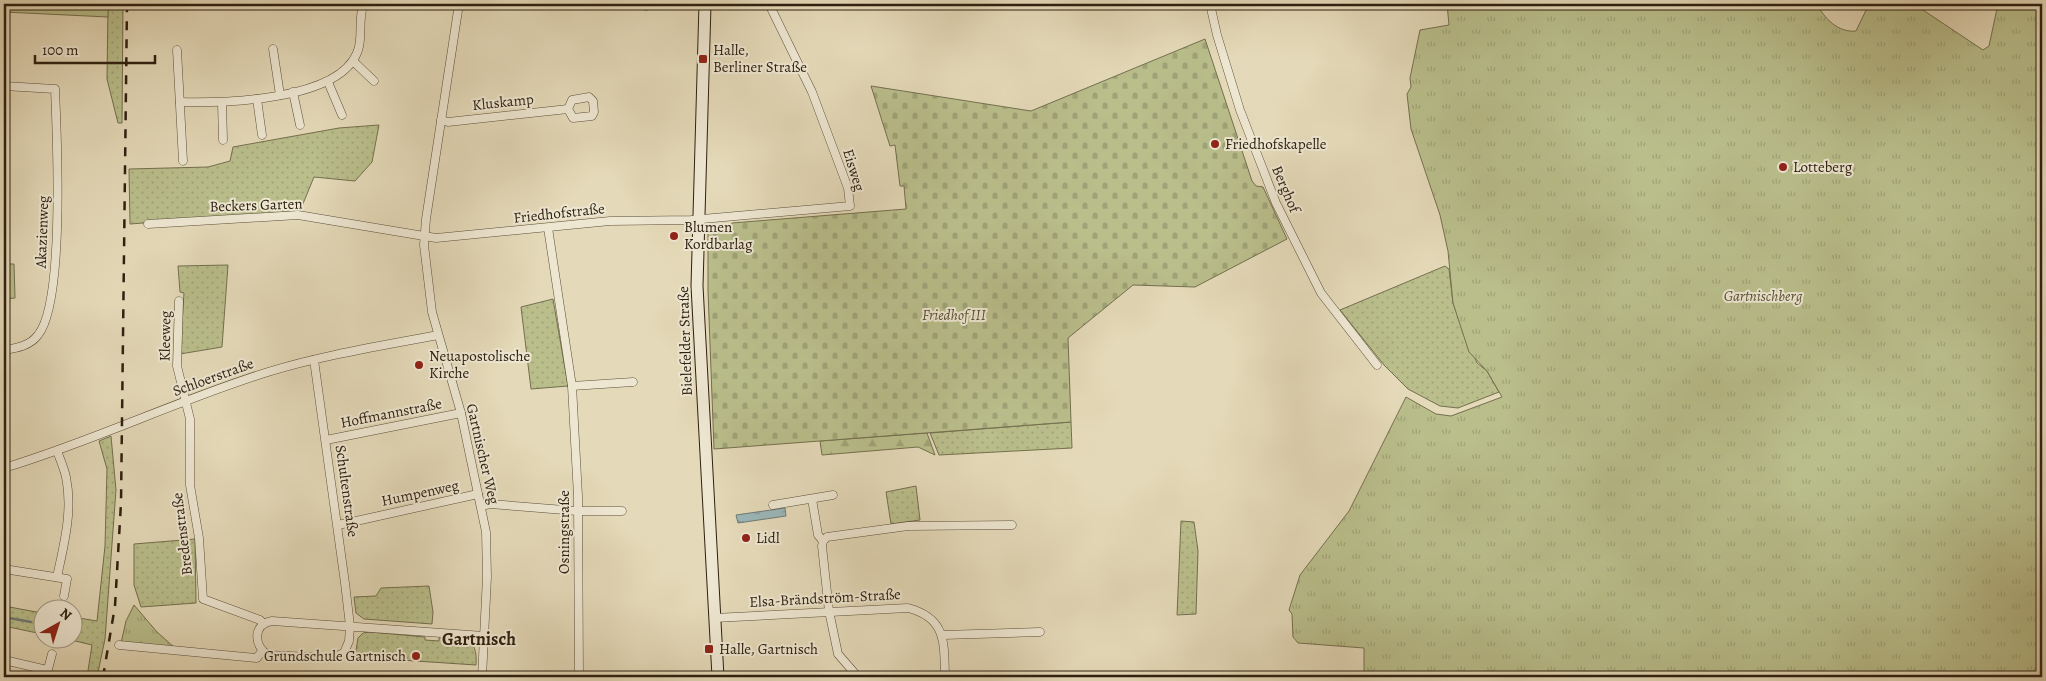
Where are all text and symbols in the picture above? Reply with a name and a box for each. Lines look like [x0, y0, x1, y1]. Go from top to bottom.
scale bar [35, 32, 155, 64]
text: 100 m [42, 40, 79, 60]
place label: Halle, Berliner Straße [713, 40, 807, 77]
marker: Halle, Berliner Straße [697, 53, 709, 65]
street label: Kluskamp [471, 89, 535, 115]
place label: Friedhofskapelle [1225, 134, 1327, 154]
marker: Friedhofskapelle [1209, 138, 1221, 150]
street label: Eisweg [838, 146, 870, 194]
place label: Lotteberg [1793, 157, 1853, 177]
marker: Lotteberg [1777, 161, 1789, 173]
street label: Berghof [1267, 162, 1306, 217]
street label: Beckers Garten [209, 193, 303, 217]
street label: Akazienweg [31, 195, 53, 270]
street label: Friedhofstraße [512, 198, 606, 228]
place label: Blumen Kordbarlag [684, 217, 753, 254]
marker: Blumen Kordbarlag [668, 230, 680, 242]
street label: Bielefelder Straße [673, 286, 697, 396]
park label: Gartnischberg [1724, 286, 1803, 306]
park label: Friedhof III [922, 305, 987, 325]
street label: Kleeweg [155, 310, 175, 362]
place label: Neuapostolische Kirche [429, 346, 530, 383]
street label: Schloerstraße [170, 353, 257, 401]
marker: Neuapostolische Kirche [413, 359, 425, 371]
street label: Hoffmannstraße [339, 393, 444, 433]
street label: Gartnischer Weg [462, 402, 504, 507]
street label: Schultenstraße [331, 444, 363, 539]
street label: Humpenweg [379, 475, 461, 511]
street label: Osningstraße [554, 490, 574, 574]
street label: Bredenstraße [167, 491, 197, 577]
place label: Lidl [756, 528, 780, 548]
marker: Lidl [740, 532, 752, 544]
street label: Elsa-Brändström-Straße [749, 584, 902, 612]
north arrow [32, 598, 82, 648]
text: N [56, 604, 76, 625]
district label: Gartnisch [442, 627, 516, 651]
place label: Halle, Gartnisch [719, 639, 818, 659]
marker: Halle, Gartnisch [703, 643, 715, 655]
place label: Grundschule Gartnisch [264, 646, 406, 666]
marker: Grundschule Gartnisch [410, 650, 422, 662]

